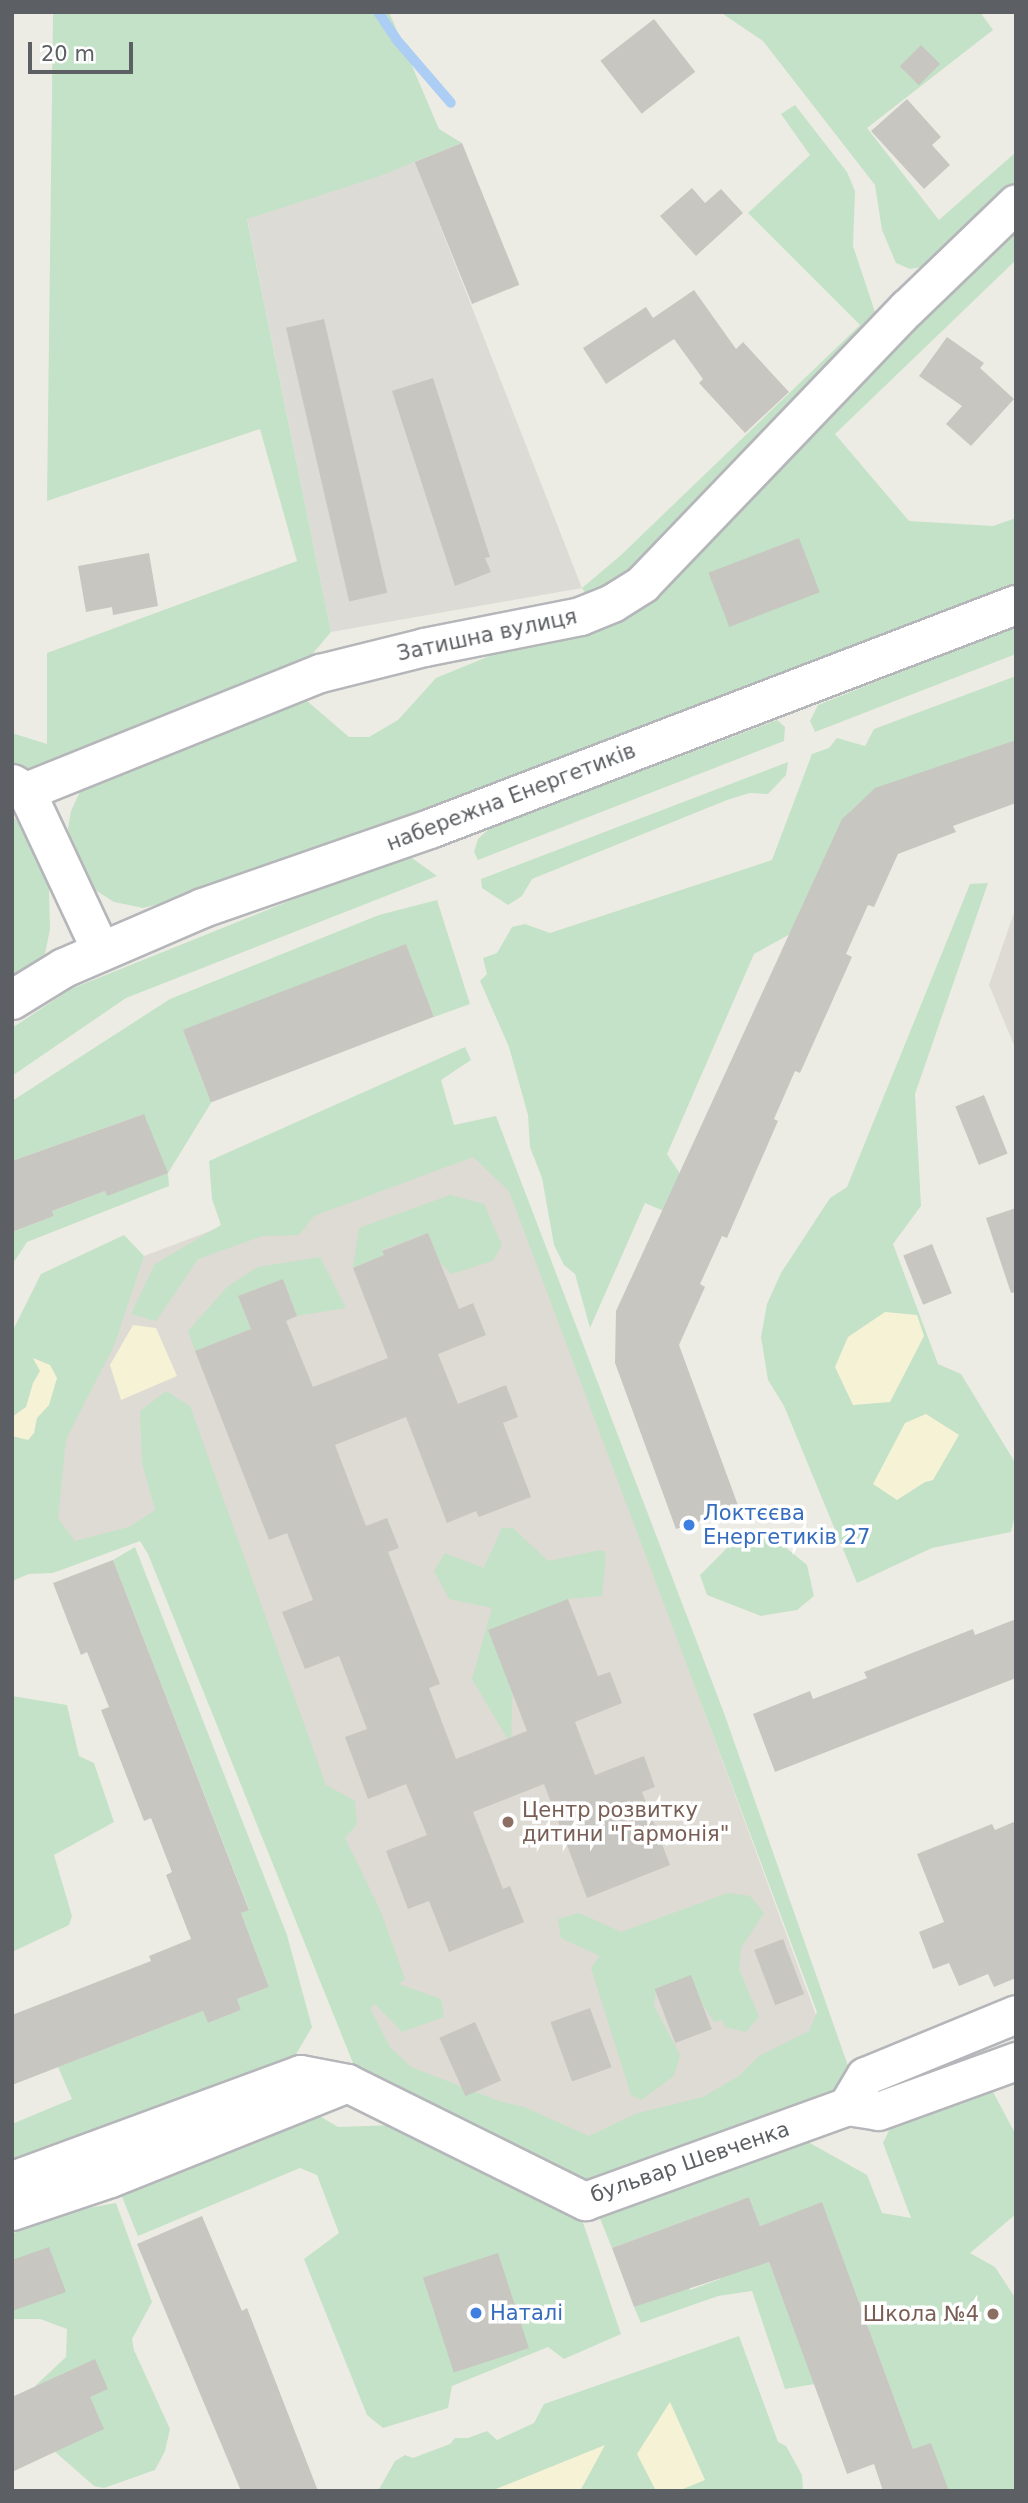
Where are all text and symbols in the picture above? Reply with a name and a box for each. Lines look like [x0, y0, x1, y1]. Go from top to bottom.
scale bar [32, 28, 136, 72]
text: 20 m [41, 42, 95, 66]
street label: Затишна вулиця [395, 604, 579, 666]
street label: набережна Енергетиків [383, 738, 639, 856]
place label: Локтєєва Енергетиків 27 [703, 1500, 870, 1550]
marker: Локтєєва Енергетиків 27 [681, 1517, 697, 1533]
place label: Центр розвитку дитини "Гармонія" [522, 1797, 729, 1847]
marker: Центр розвитку дитини "Гармонія" [500, 1814, 516, 1830]
street label: бульвар Шевченка [587, 2116, 793, 2208]
place label: Наталі [490, 2300, 563, 2326]
place label: Школа №4 [863, 2301, 979, 2327]
marker: Наталі [468, 2305, 484, 2321]
marker: Школа №4 [985, 2306, 1001, 2322]

